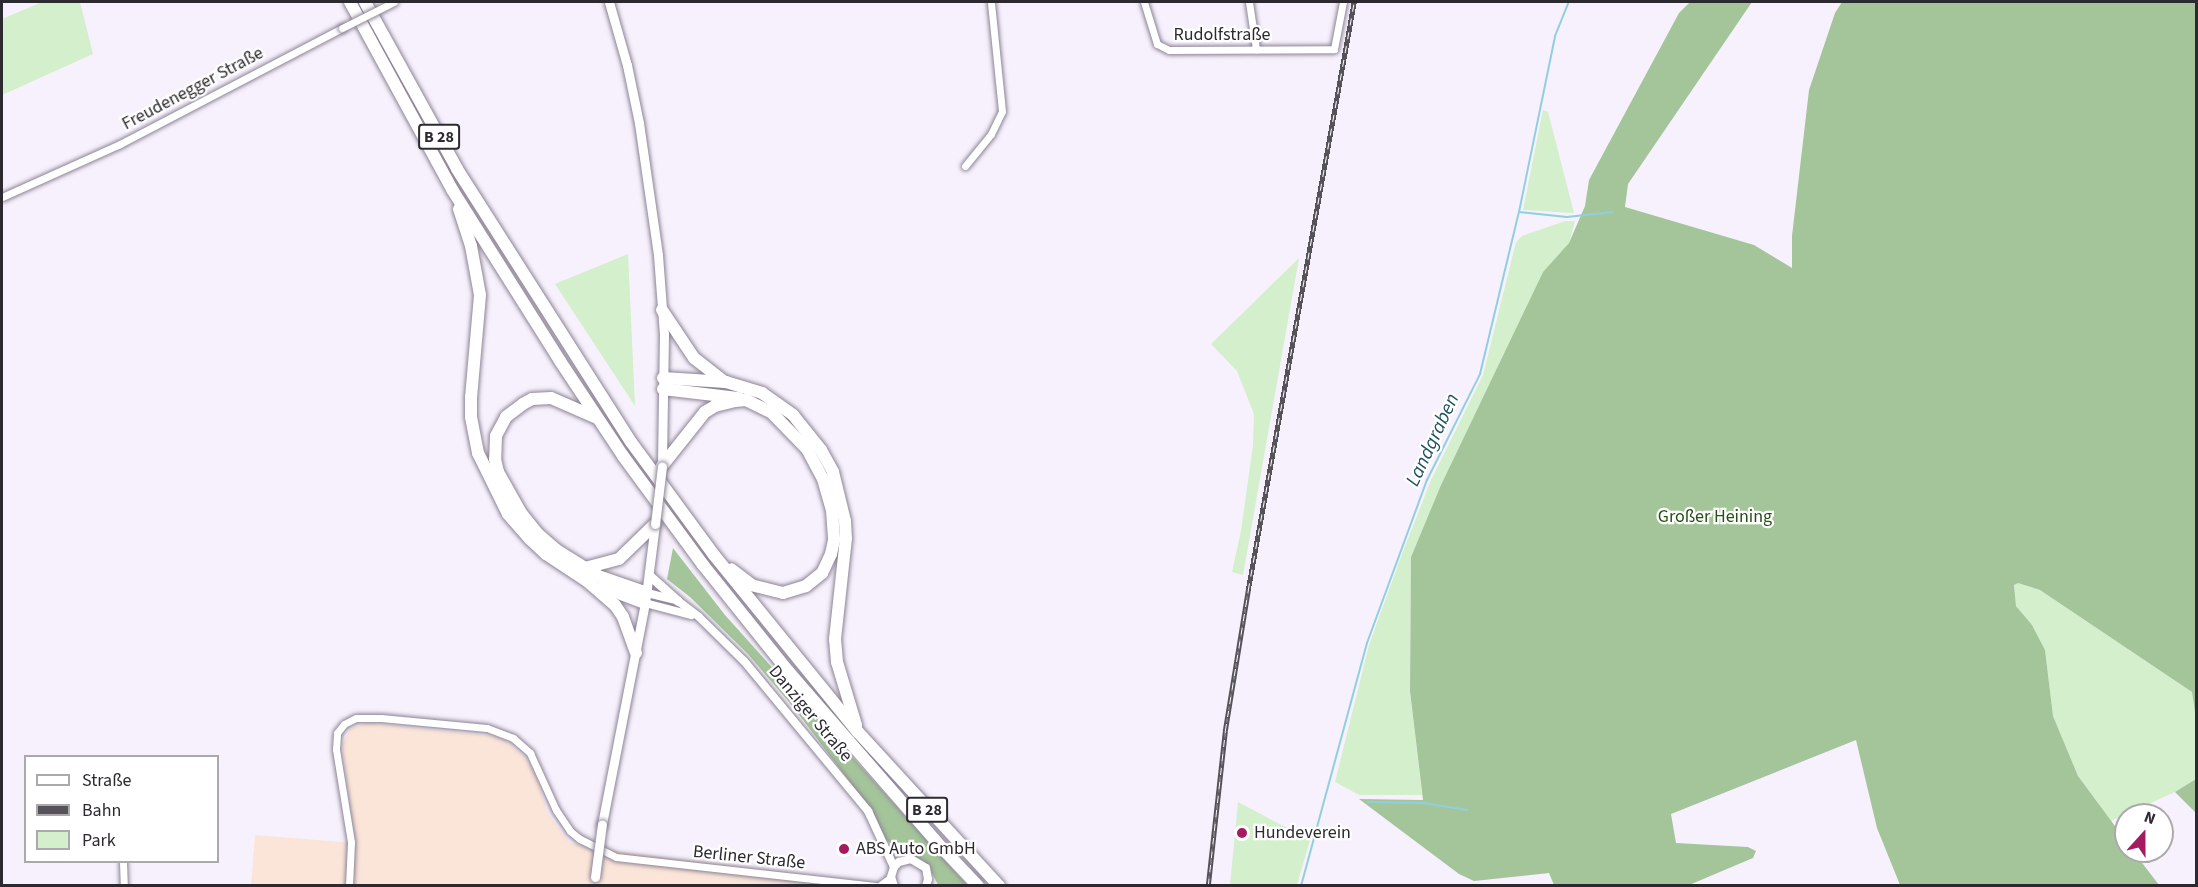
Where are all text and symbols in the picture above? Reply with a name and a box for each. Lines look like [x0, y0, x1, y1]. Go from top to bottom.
street label: Rudolfstraße [1173, 24, 1271, 46]
street label: Freudenegger Straße [119, 43, 267, 135]
road number: B 28 [418, 124, 460, 150]
water label: Landgraben [1401, 390, 1465, 490]
park label: Großer Heining [1658, 506, 1772, 528]
street label: Danziger Straße [763, 661, 857, 767]
legend [24, 755, 219, 863]
text: Straße [82, 768, 131, 793]
road number: B 28 [906, 797, 948, 823]
text: Bahn [82, 798, 121, 823]
north arrow [2114, 803, 2174, 863]
text: N [2141, 806, 2159, 830]
place label: Hundeverein [1254, 822, 1351, 844]
marker: Hundeverein [1235, 826, 1249, 840]
text: Park [82, 828, 116, 853]
place label: ABS Auto GmbH [856, 838, 976, 860]
street label: Berliner Straße [692, 841, 806, 875]
marker: ABS Auto GmbH [837, 842, 851, 856]

